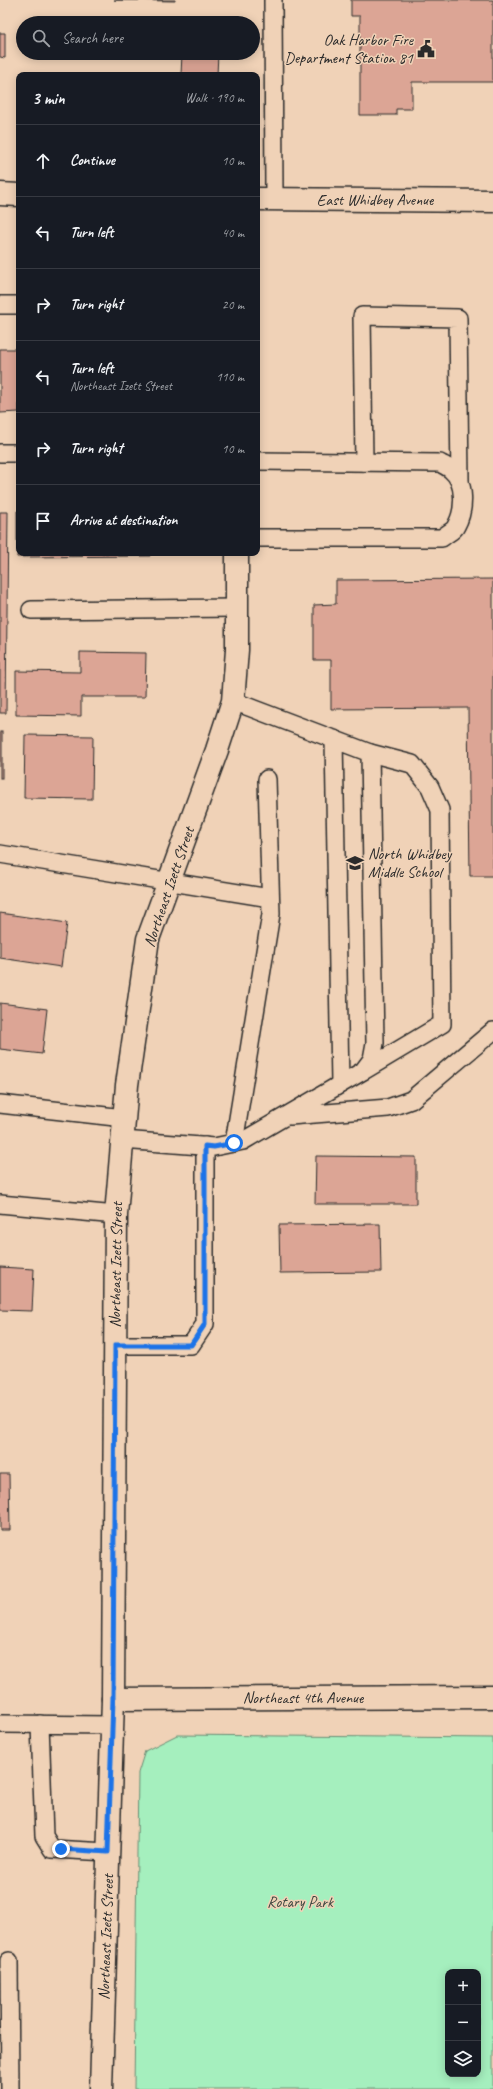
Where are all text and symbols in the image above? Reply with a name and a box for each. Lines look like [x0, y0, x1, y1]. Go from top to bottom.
search box [16, 16, 260, 60]
icon: search [30, 27, 52, 49]
text: Search here [62, 29, 123, 48]
place label: Oak Harbor Fire Department Station 81 [285, 30, 415, 68]
public building icon: Oak Harbor Fire Department Station 81 [416, 39, 436, 59]
text: 3 min [32, 88, 65, 109]
text: Walk · 190 m [185, 90, 244, 106]
icon: ahead [32, 150, 54, 172]
text: Continue [70, 151, 115, 170]
text: 10 m [222, 153, 244, 169]
street label: East Whidbey Avenue [317, 190, 435, 210]
icon: left [32, 222, 54, 244]
text: Turn left [70, 223, 113, 242]
text: 40 m [222, 225, 244, 241]
icon: right [32, 294, 54, 316]
text: Turn right [70, 295, 123, 314]
text: 20 m [222, 297, 244, 313]
text: Turn left [70, 359, 113, 378]
icon: left [32, 366, 54, 388]
text: 110 m [216, 369, 244, 385]
text: Northeast Izett Street [70, 378, 172, 394]
icon: right [32, 438, 54, 460]
text: Turn right [70, 439, 123, 458]
text: 10 m [222, 441, 244, 457]
icon: arrive [32, 510, 54, 532]
text: Arrive at destination [70, 511, 177, 530]
street label: Northeast Izett Street [139, 823, 199, 950]
place label: North Whidbey Middle School [368, 844, 453, 882]
school or university icon: North Whidbey Middle School [345, 853, 365, 873]
route start [225, 1134, 243, 1152]
street label: Northeast Izett Street [105, 1200, 127, 1328]
street label: Northeast 4th Avenue [243, 1688, 365, 1708]
route end [52, 1840, 70, 1858]
street label: Northeast Izett Street [94, 1872, 118, 2000]
park label: Rotary Park [267, 1892, 334, 1912]
map controls [445, 1969, 481, 2077]
button: + [445, 1969, 481, 2005]
button: − [445, 2005, 481, 2041]
button: layers [445, 2041, 481, 2077]

